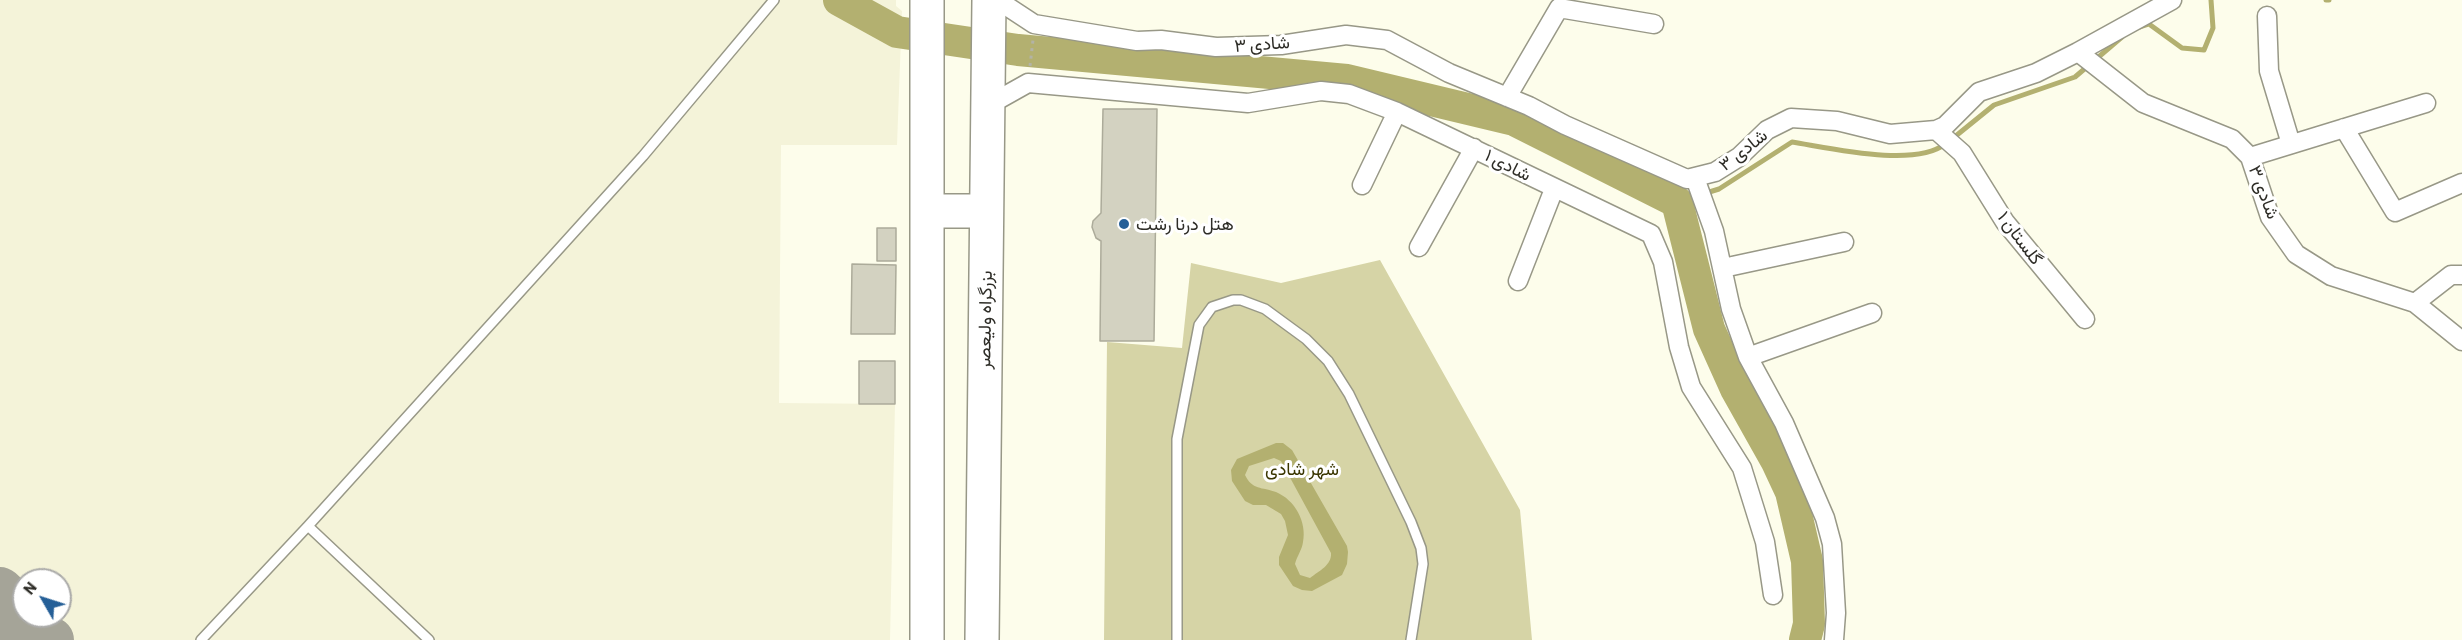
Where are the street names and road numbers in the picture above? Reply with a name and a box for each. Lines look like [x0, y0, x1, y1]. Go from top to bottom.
street label: شادی ۳ [1233, 31, 1291, 57]
street label: شادی ۳ [1714, 124, 1772, 176]
street label: شادی ۱ [1481, 144, 1535, 186]
street label: شادی ۳ [2244, 162, 2284, 222]
street label: گلستان ۱ [1993, 207, 2047, 269]
street label: بزرگراه ولیعصر [973, 270, 997, 370]

